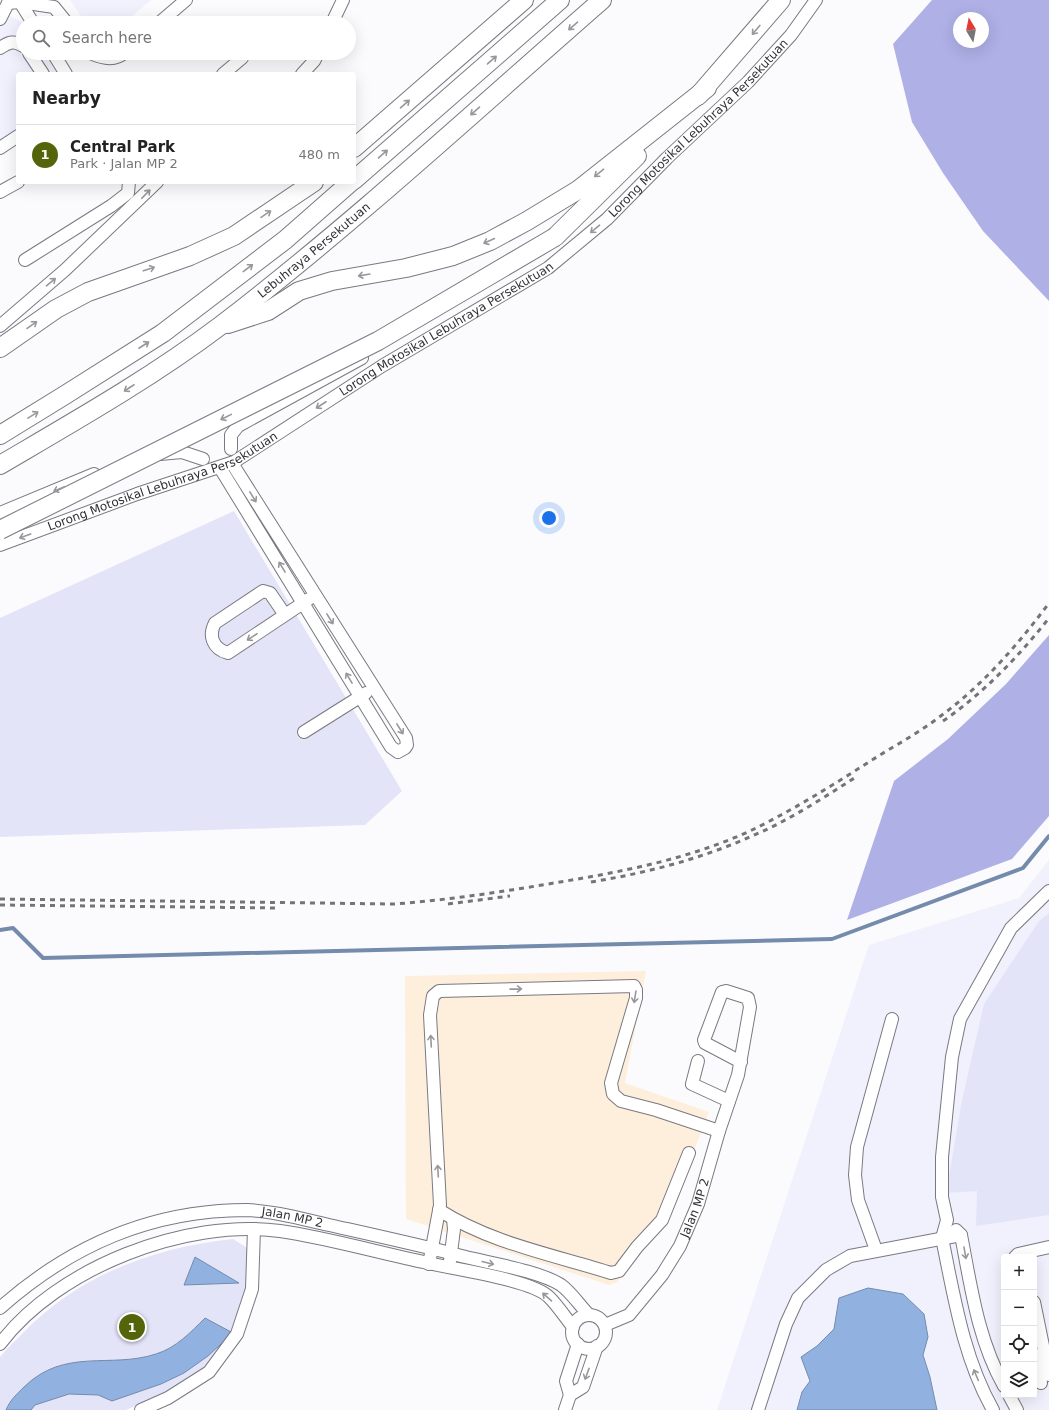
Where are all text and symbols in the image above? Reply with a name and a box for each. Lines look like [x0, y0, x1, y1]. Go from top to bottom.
north arrow [953, 12, 989, 48]
search box [16, 16, 356, 60]
one-way arrow [568, 21, 578, 30]
one-way arrow [751, 24, 760, 35]
icon: search [30, 27, 52, 49]
text: Search here [62, 29, 152, 47]
street label: Lorong Motosikal Lebuhraya Persekutuan [606, 36, 791, 220]
one-way arrow [487, 55, 497, 64]
text: Nearby [32, 88, 101, 108]
one-way arrow [399, 99, 410, 108]
one-way arrow [470, 106, 480, 115]
text: Central Park [70, 138, 175, 156]
text: 1 [40, 147, 50, 162]
text: 480 m [298, 147, 340, 162]
one-way arrow [378, 150, 389, 159]
text: Park · Jalan MP 2 [70, 156, 178, 171]
one-way arrow [594, 169, 605, 178]
one-way arrow [141, 189, 151, 199]
street label: Lebuhraya Persekutuan [255, 200, 373, 301]
one-way arrow [260, 210, 271, 219]
one-way arrow [590, 225, 600, 234]
one-way arrow [483, 238, 495, 245]
street label: Lorong Motosikal Lebuhraya Persekutuan [337, 259, 556, 399]
one-way arrow [242, 264, 253, 272]
one-way arrow [142, 265, 155, 272]
one-way arrow [358, 271, 371, 279]
one-way arrow [46, 278, 56, 287]
one-way arrow [26, 321, 37, 329]
one-way arrow [138, 341, 149, 350]
one-way arrow [123, 384, 135, 392]
one-way arrow [316, 401, 327, 409]
one-way arrow [27, 410, 39, 418]
one-way arrow [221, 414, 233, 422]
street label: Lorong Motosikal Lebuhraya Persekutuan [46, 429, 280, 534]
one-way arrow [54, 485, 66, 493]
one-way arrow [249, 491, 257, 502]
your location [539, 508, 559, 528]
one-way arrow [19, 532, 31, 540]
one-way arrow [277, 561, 285, 573]
one-way arrow [326, 613, 334, 624]
one-way arrow [246, 633, 258, 641]
one-way arrow [345, 672, 353, 684]
one-way arrow [396, 723, 404, 734]
one-way arrow [509, 985, 522, 993]
one-way arrow [631, 991, 639, 1004]
one-way arrow [428, 1035, 435, 1048]
one-way arrow [434, 1165, 441, 1178]
street label: Jalan MP 2 [677, 1177, 712, 1241]
street label: Jalan MP 2 [260, 1204, 324, 1230]
one-way arrow [961, 1246, 969, 1259]
map controls [1001, 1254, 1037, 1398]
button: + [1001, 1254, 1037, 1290]
one-way arrow [482, 1260, 495, 1267]
button: − [1001, 1290, 1037, 1326]
one-way arrow [542, 1293, 553, 1302]
pin: 1 [119, 1312, 145, 1342]
button: locate [1001, 1326, 1037, 1362]
button: layers [1001, 1362, 1037, 1398]
one-way arrow [583, 1367, 591, 1379]
one-way arrow [972, 1369, 979, 1381]

